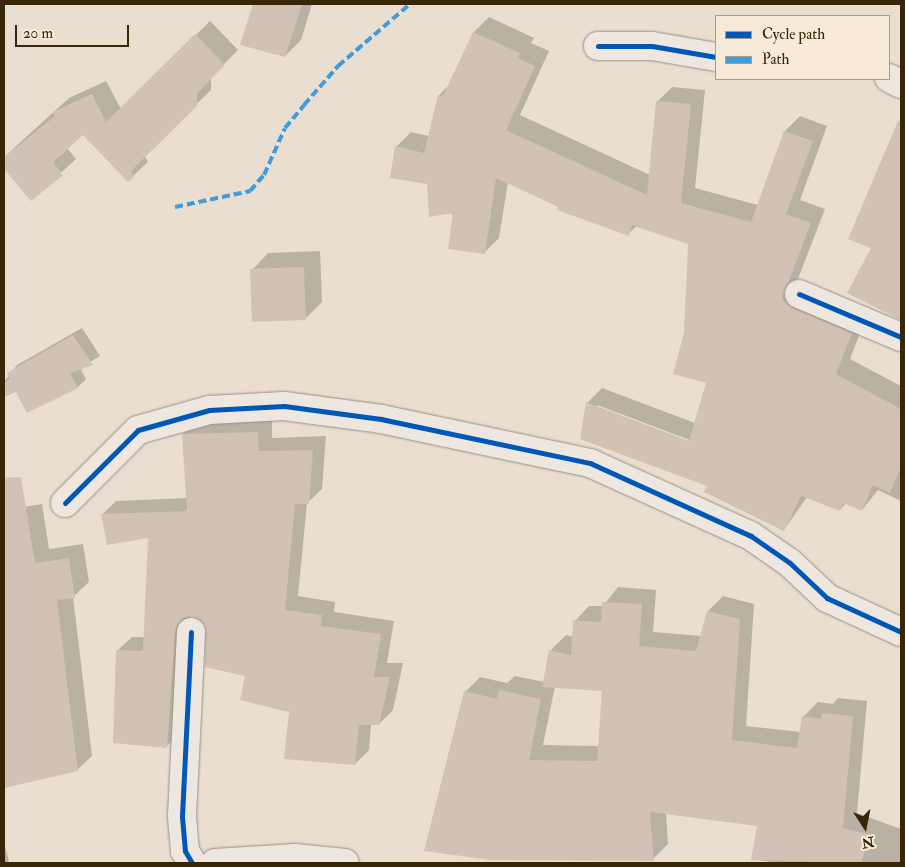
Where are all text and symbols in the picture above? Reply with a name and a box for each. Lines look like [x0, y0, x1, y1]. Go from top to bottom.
scale bar [18, 15, 131, 47]
legend [715, 15, 890, 80]
text: 20 m [23, 24, 53, 43]
text: Cycle path [762, 25, 825, 44]
text: Path [762, 50, 789, 69]
north arrow [840, 802, 890, 852]
text: N [860, 833, 876, 852]

